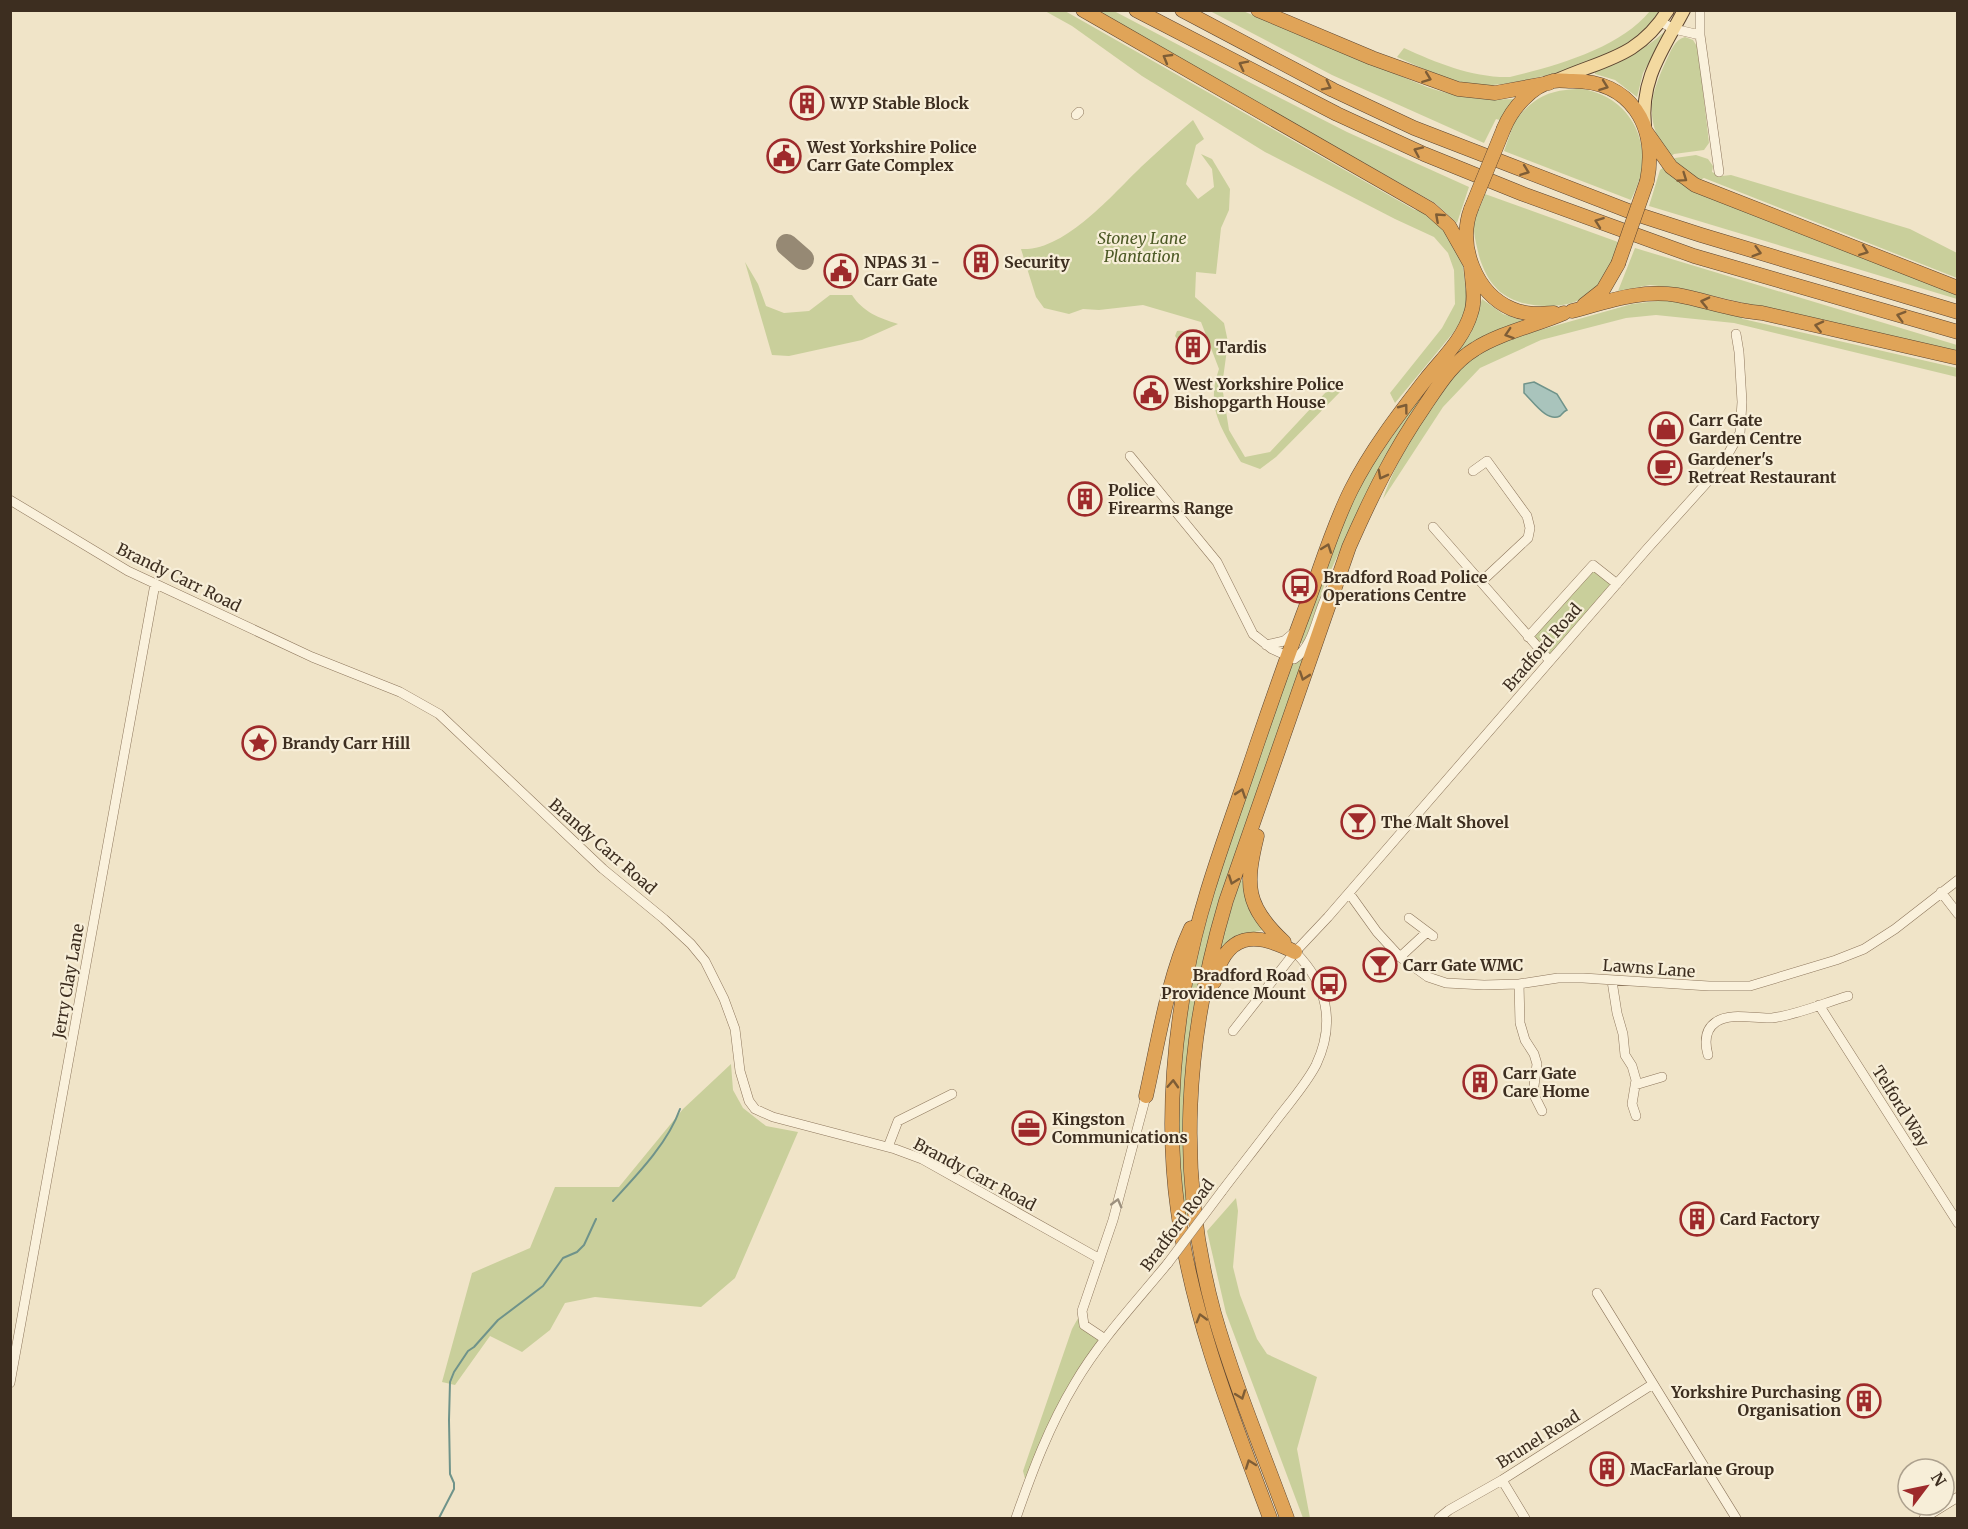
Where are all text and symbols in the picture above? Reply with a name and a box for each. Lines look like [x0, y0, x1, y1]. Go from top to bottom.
one-way arrow [1163, 54, 1173, 65]
one-way arrow [1238, 61, 1249, 73]
one-way arrow [1421, 71, 1432, 83]
one-way arrow [1320, 79, 1331, 91]
one-way arrow [1598, 79, 1609, 91]
building icon: WYP Stable Block [789, 85, 825, 121]
place label: WYP Stable Block [829, 93, 970, 113]
place label: West Yorkshire Police Carr Gate Complex [806, 137, 977, 175]
public building icon: West Yorkshire Police Carr Gate Complex [766, 138, 802, 174]
one-way arrow [1413, 146, 1424, 158]
one-way arrow [1519, 164, 1530, 177]
one-way arrow [1677, 171, 1688, 182]
one-way arrow [1435, 213, 1446, 224]
one-way arrow [1594, 216, 1605, 229]
park label: Stoney Lane Plantation [1097, 228, 1187, 266]
building icon: Security [963, 244, 999, 280]
one-way arrow [1858, 244, 1869, 256]
one-way arrow [1751, 245, 1762, 257]
place label: NPAS 31 - Carr Gate [864, 252, 940, 290]
place label: Security [1004, 252, 1070, 272]
public building icon: NPAS 31 - Carr Gate [823, 253, 859, 289]
one-way arrow [1700, 296, 1710, 309]
one-way arrow [1896, 311, 1907, 323]
one-way arrow [1814, 320, 1824, 333]
one-way arrow [1504, 326, 1515, 339]
building icon: Tardis [1175, 329, 1211, 365]
place label: Tardis [1216, 337, 1267, 357]
place label: West Yorkshire Police Bishopgarth House [1173, 374, 1344, 412]
public building icon: West Yorkshire Police Bishopgarth House [1133, 375, 1169, 411]
one-way arrow [1397, 404, 1408, 415]
place label: Carr Gate Garden Centre [1689, 410, 1802, 448]
shop icon: Carr Gate Garden Centre [1648, 411, 1684, 447]
place label: Gardener's Retreat Restaurant [1688, 449, 1837, 487]
cafe icon: Gardener's Retreat Restaurant [1647, 450, 1683, 486]
one-way arrow [1378, 468, 1389, 479]
place label: Police Firearms Range [1108, 480, 1234, 518]
building icon: Police Firearms Range [1067, 481, 1103, 517]
street label: Brandy Carr Road [114, 538, 245, 616]
one-way arrow [1320, 543, 1333, 554]
place label: Bradford Road Police Operations Centre [1323, 567, 1488, 605]
bus stop icon: Bradford Road Police Operations Centre [1282, 568, 1318, 604]
street label: Bradford Road [1498, 599, 1586, 695]
one-way arrow [1299, 670, 1312, 681]
place icon: Brandy Carr Hill [241, 725, 277, 761]
place label: Brandy Carr Hill [282, 733, 410, 753]
one-way arrow [1233, 788, 1246, 799]
street label: Brandy Carr Road [545, 794, 661, 898]
bar icon: The Malt Shovel [1340, 804, 1376, 840]
place label: The Malt Shovel [1381, 812, 1509, 832]
one-way arrow [1228, 874, 1241, 885]
street label: Jerry Clay Lane [48, 922, 88, 1041]
bar icon: Carr Gate WMC [1362, 947, 1398, 983]
place label: Carr Gate WMC [1403, 955, 1523, 975]
street label: Lawns Lane [1602, 955, 1696, 981]
place label: Bradford Road Providence Mount [1161, 965, 1307, 1003]
bus stop icon: Bradford Road Providence Mount [1311, 966, 1347, 1002]
street label: Telford Way [1868, 1062, 1934, 1151]
place label: Carr Gate Care Home [1503, 1063, 1590, 1101]
building icon: Carr Gate Care Home [1462, 1064, 1498, 1100]
one-way arrow [1167, 1080, 1180, 1089]
place label: Kingston Communications [1052, 1109, 1188, 1147]
office icon: Kingston Communications [1011, 1110, 1047, 1146]
street label: Brandy Carr Road [910, 1133, 1040, 1215]
street label: Bradford Road [1136, 1175, 1218, 1275]
one-way arrow [1110, 1198, 1123, 1208]
building icon: Card Factory [1679, 1201, 1715, 1237]
place label: Card Factory [1720, 1209, 1820, 1229]
one-way arrow [1196, 1314, 1208, 1324]
place label: Yorkshire Purchasing Organisation [1670, 1382, 1841, 1420]
building icon: Yorkshire Purchasing Organisation [1846, 1383, 1882, 1419]
one-way arrow [1234, 1389, 1247, 1400]
street label: Brunel Road [1493, 1405, 1584, 1472]
building icon: MacFarlane Group [1589, 1451, 1625, 1487]
north arrow [1896, 1457, 1956, 1517]
one-way arrow [1245, 1459, 1258, 1469]
place label: MacFarlane Group [1630, 1459, 1774, 1479]
text: N [1927, 1468, 1951, 1490]

